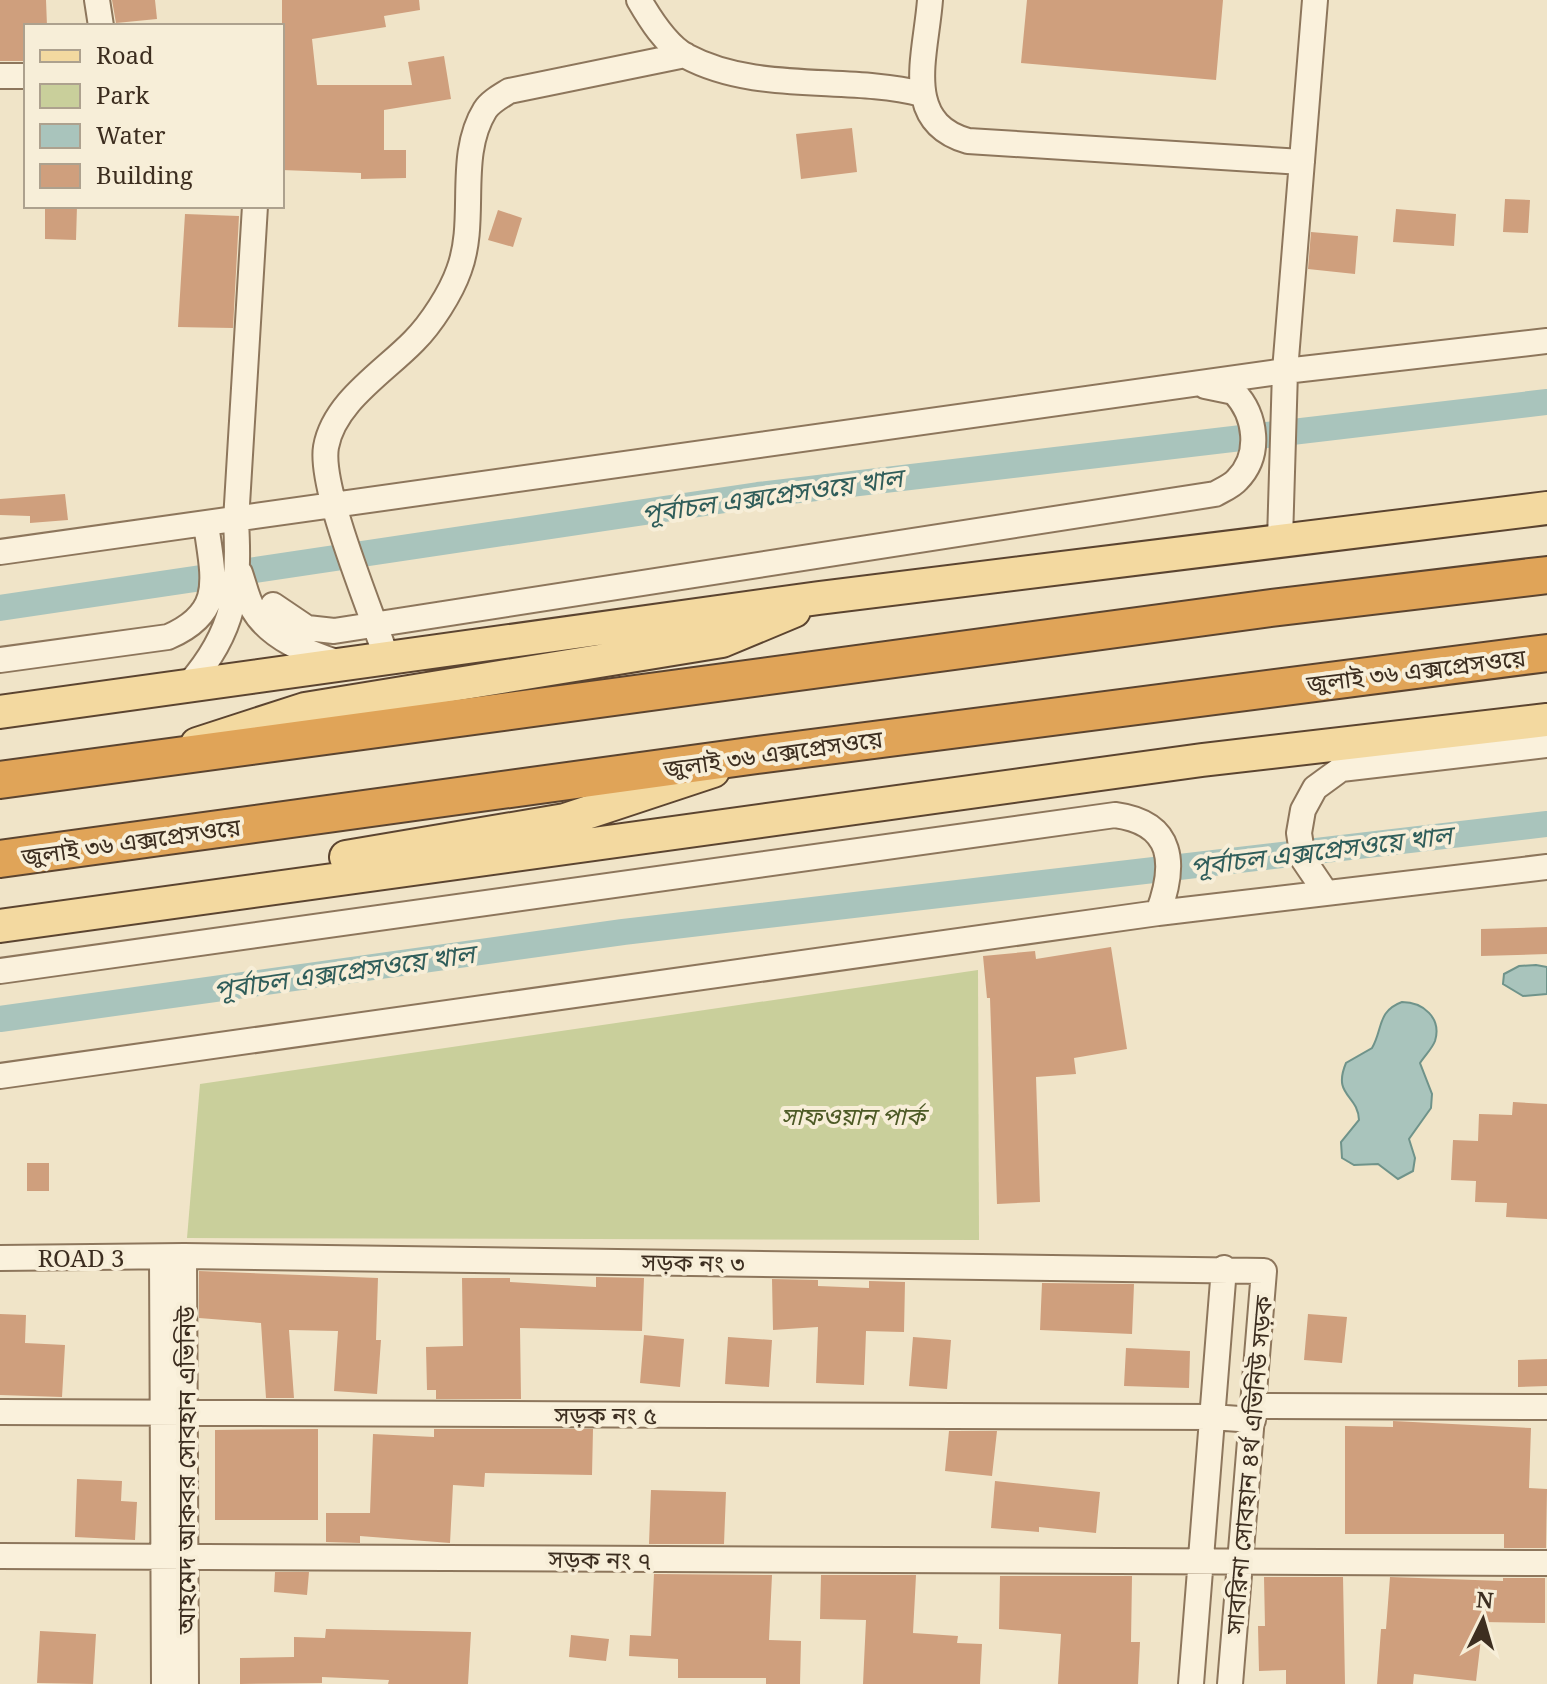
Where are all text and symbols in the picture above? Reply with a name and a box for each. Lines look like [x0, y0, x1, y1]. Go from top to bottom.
legend [24, 24, 284, 208]
text: Road [96, 38, 154, 71]
text: Park [96, 78, 150, 111]
text: Water [96, 118, 166, 151]
text: Building [96, 158, 193, 191]
water label: পূর্বাচল এক্সপ্রেসওয়ে খাল [639, 458, 910, 531]
street label: জুলাই ৩৬ এক্সপ্রেসওয়ে [1303, 640, 1528, 700]
street label: জুলাই ৩৬ এক্সপ্রেসওয়ে [660, 721, 886, 785]
street label: জুলাই ৩৬ এক্সপ্রেসওয়ে [18, 809, 244, 873]
water label: পূর্বাচল এক্সপ্রেসওয়ে খাল [1188, 815, 1459, 884]
water label: পূর্বাচল এক্সপ্রেসওয়ে খাল [211, 934, 482, 1007]
park label: সাফওয়ান পার্ক [781, 1099, 930, 1132]
street label: ROAD 3 [38, 1241, 124, 1274]
street label: সড়ক নং ৩ [640, 1245, 745, 1279]
street label: সাবরিনা সোবহান ৪র্থ এভিনিউ সড়ক [1217, 1294, 1279, 1637]
street label: আহমেদ আকবর সোবহান এভিনিউ [169, 1305, 202, 1635]
street label: সড়ক নং ৫ [553, 1398, 658, 1431]
street label: সড়ক নং ৭ [547, 1542, 652, 1576]
north arrow [1443, 1580, 1523, 1660]
text: N [1475, 1583, 1495, 1615]

